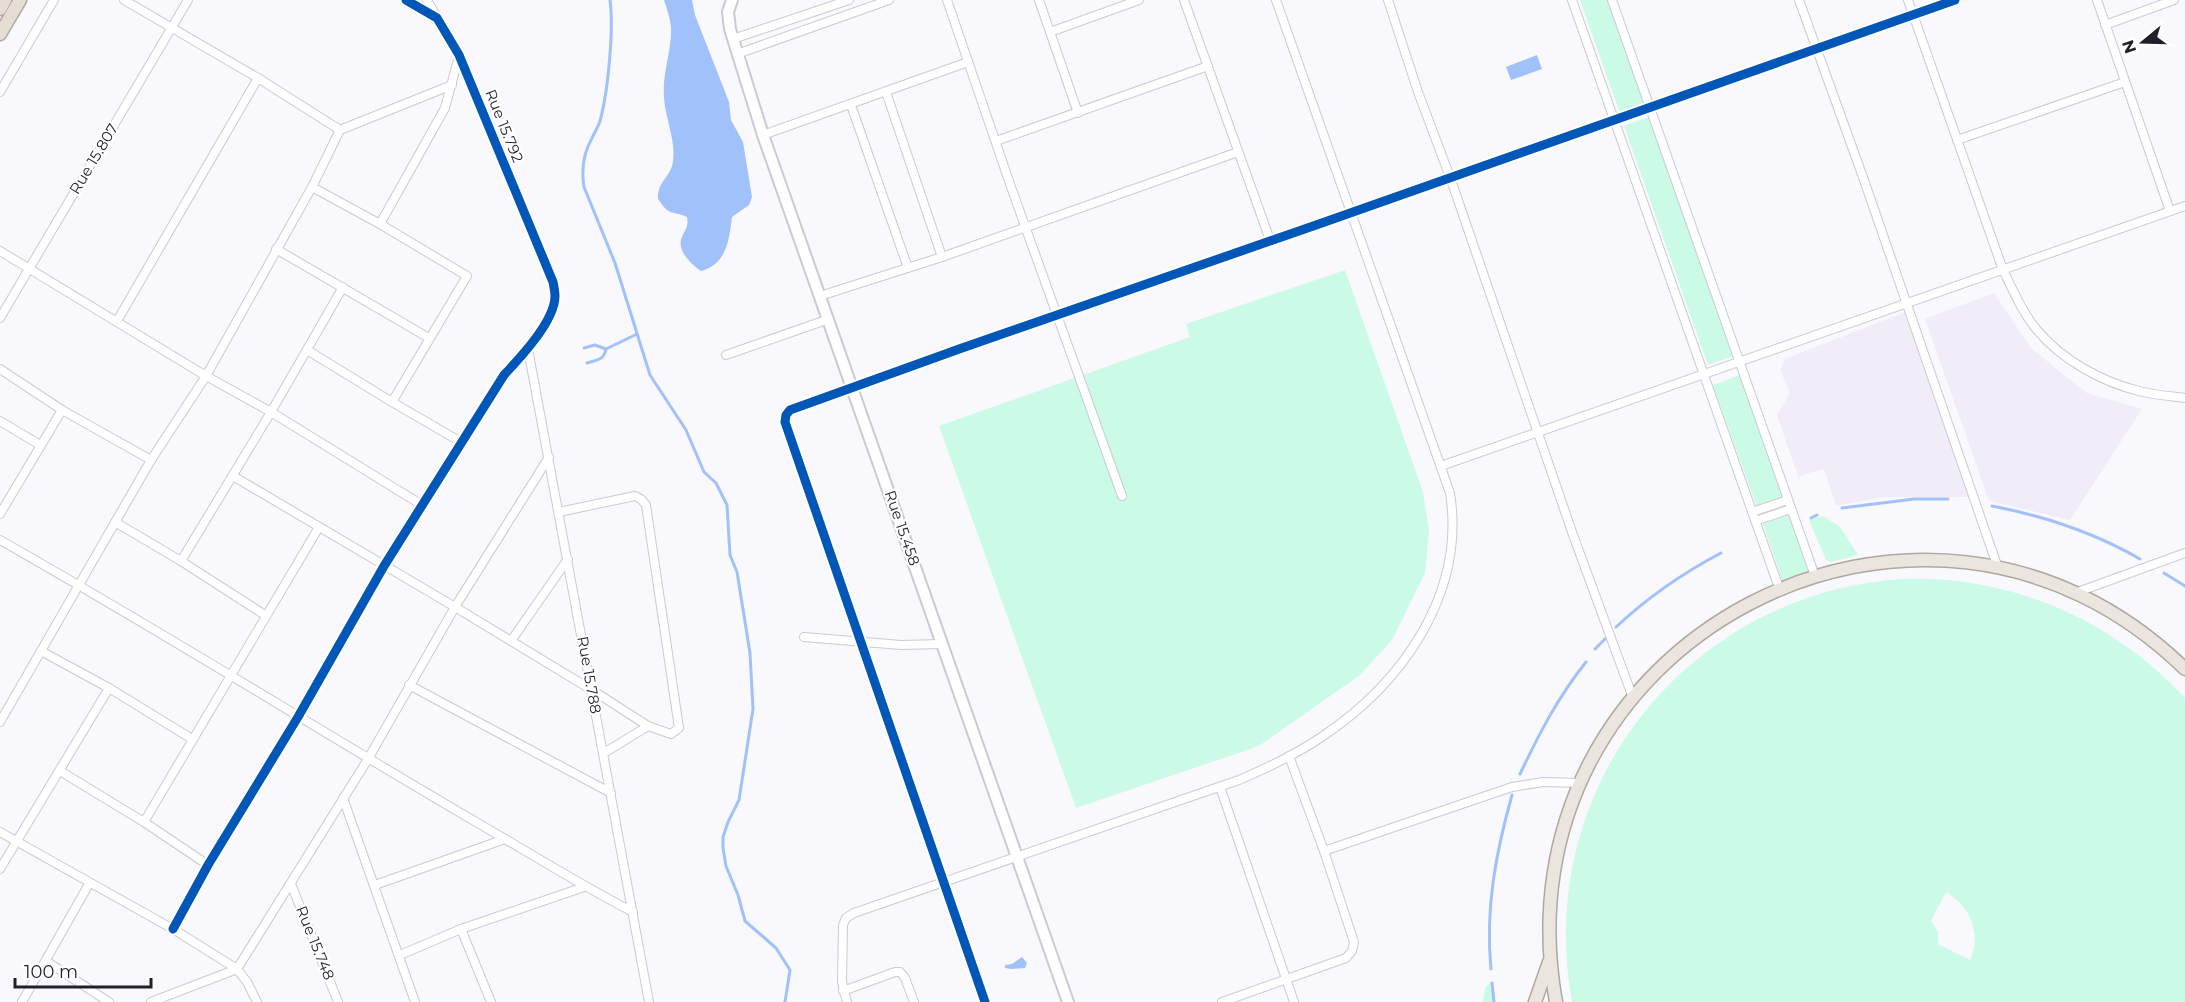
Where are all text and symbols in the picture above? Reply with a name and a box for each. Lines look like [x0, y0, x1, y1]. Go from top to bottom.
north arrow [2113, 12, 2173, 72]
text: N [2118, 38, 2140, 56]
street label: Rue 15.792 [481, 86, 528, 165]
street label: Rue 15.807 [65, 120, 122, 198]
street label: Rue 15.458 [881, 488, 924, 568]
street label: Rue 15.788 [573, 635, 606, 715]
street label: Rue 15.748 [292, 903, 339, 983]
scale bar [15, 951, 152, 989]
text: 100 m [24, 961, 78, 983]

